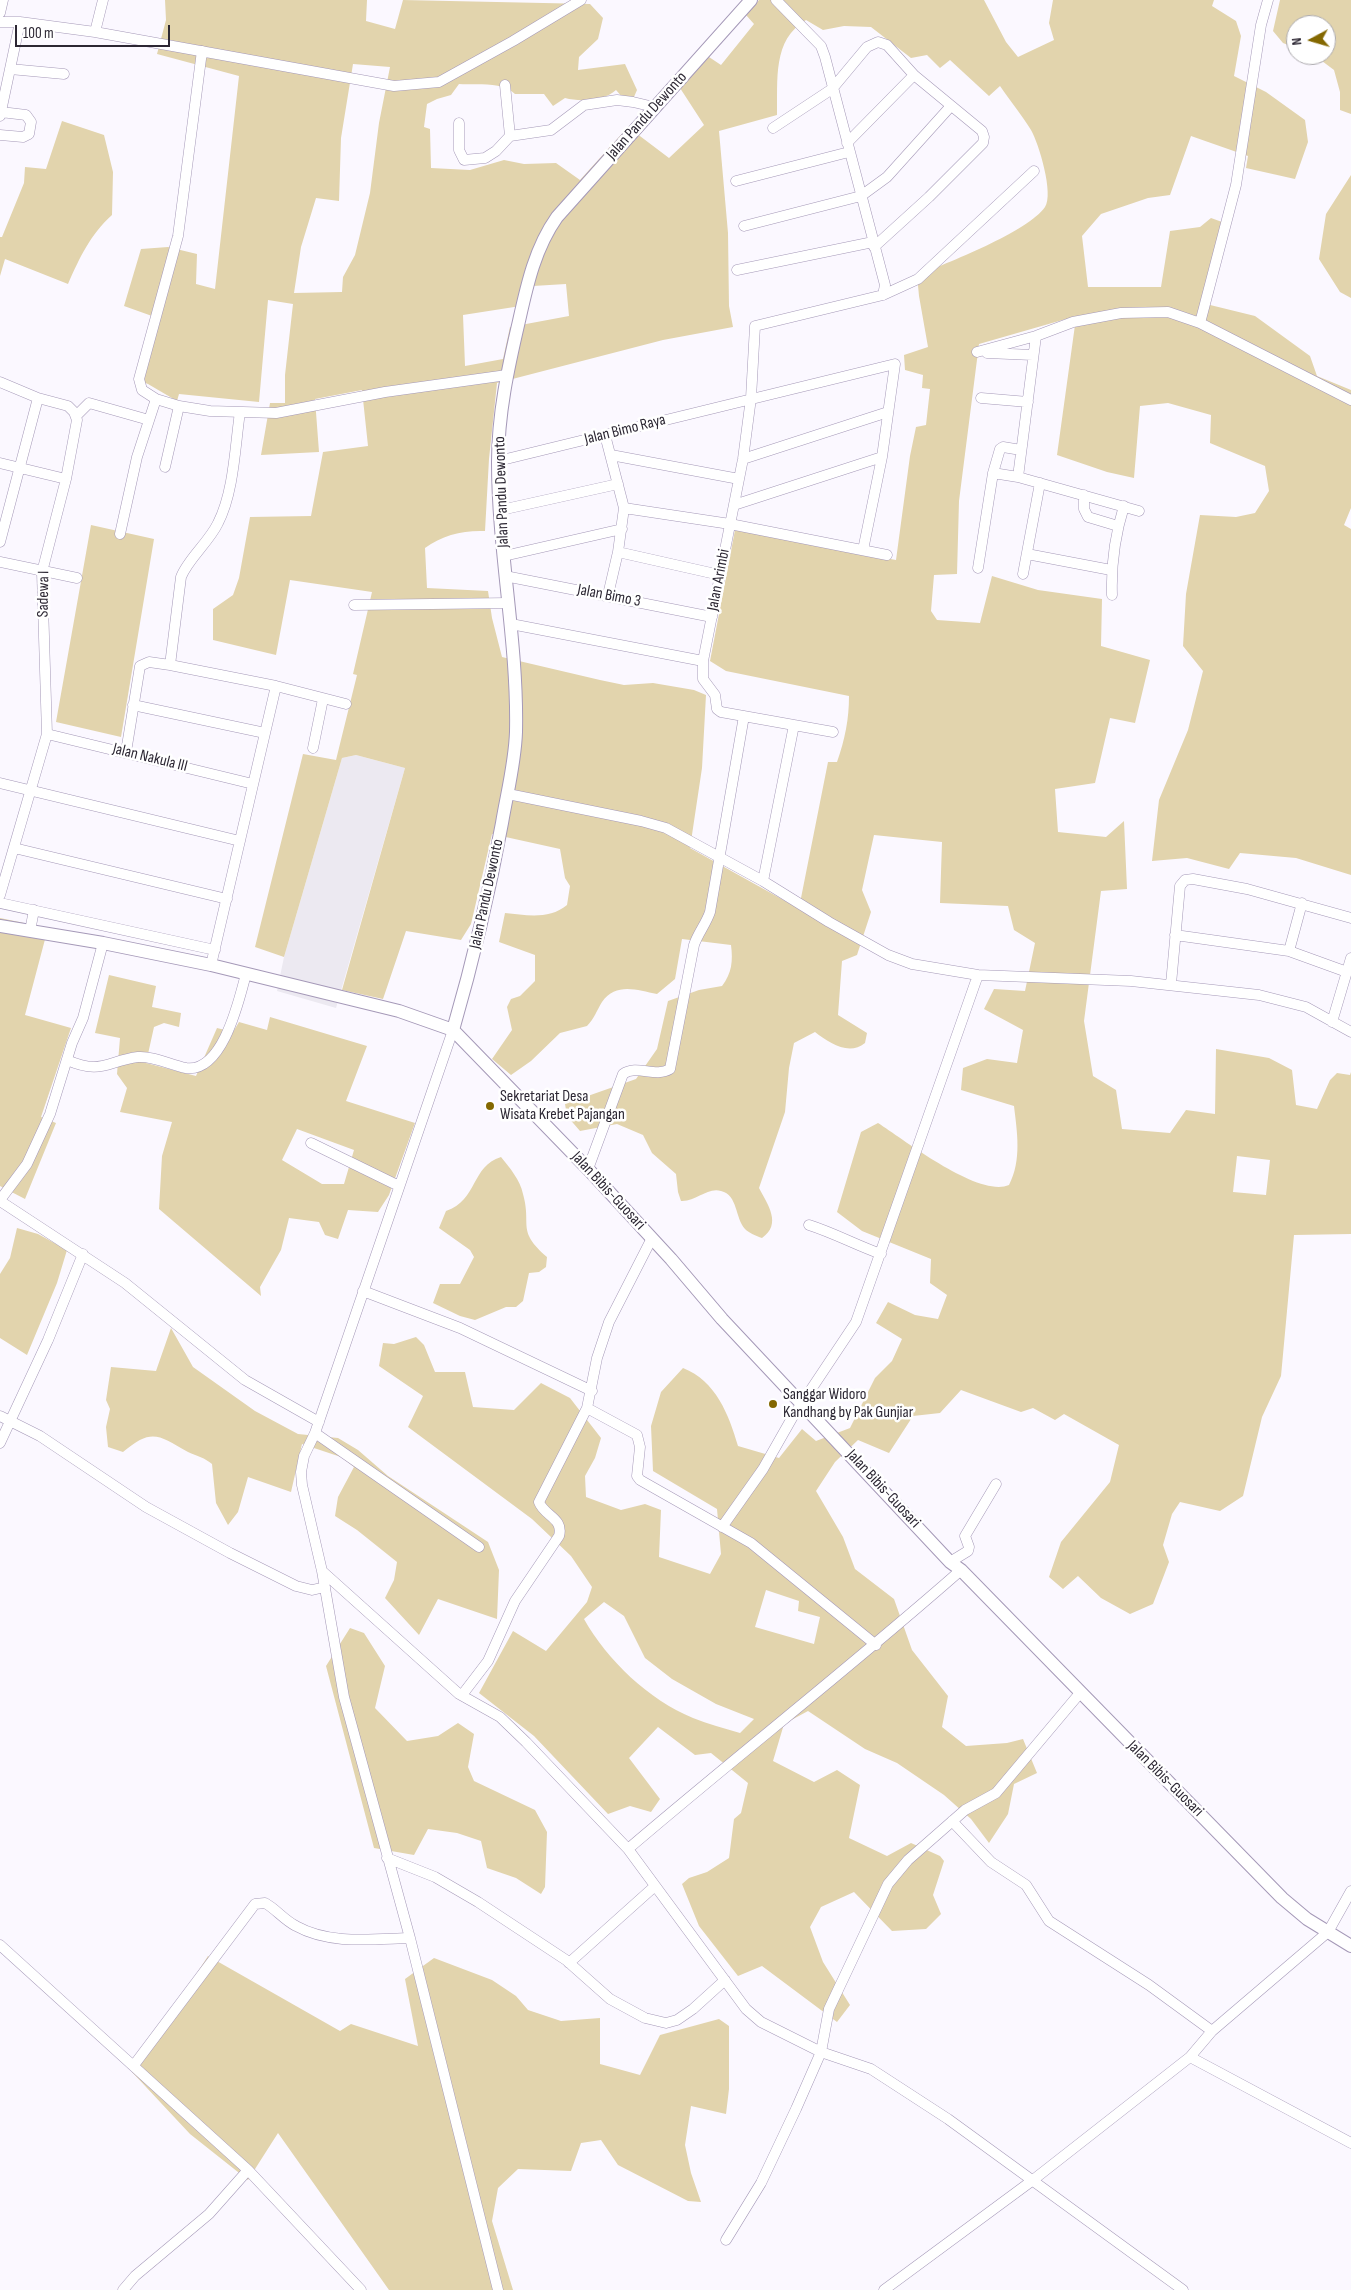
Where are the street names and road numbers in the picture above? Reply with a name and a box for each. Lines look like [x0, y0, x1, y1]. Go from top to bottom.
street label: Jalan Pandu Dewonto [603, 68, 691, 164]
street label: Jalan Bimo Raya [582, 411, 668, 449]
street label: Jalan Pandu Dewonto [490, 436, 514, 548]
street label: Jalan Arimbi [704, 547, 734, 613]
street label: Sadewa I [34, 570, 54, 618]
street label: Jalan Bimo 3 [576, 580, 642, 612]
street label: Jalan Nakula III [111, 739, 189, 777]
street label: Jalan Pandu Dewonto [466, 837, 508, 951]
street label: Jalan Bibis-Guosari [567, 1148, 649, 1234]
street label: Jalan Bibis-Guosari [842, 1446, 924, 1532]
street label: Jalan Bibis-Guosari [1123, 1737, 1207, 1821]

